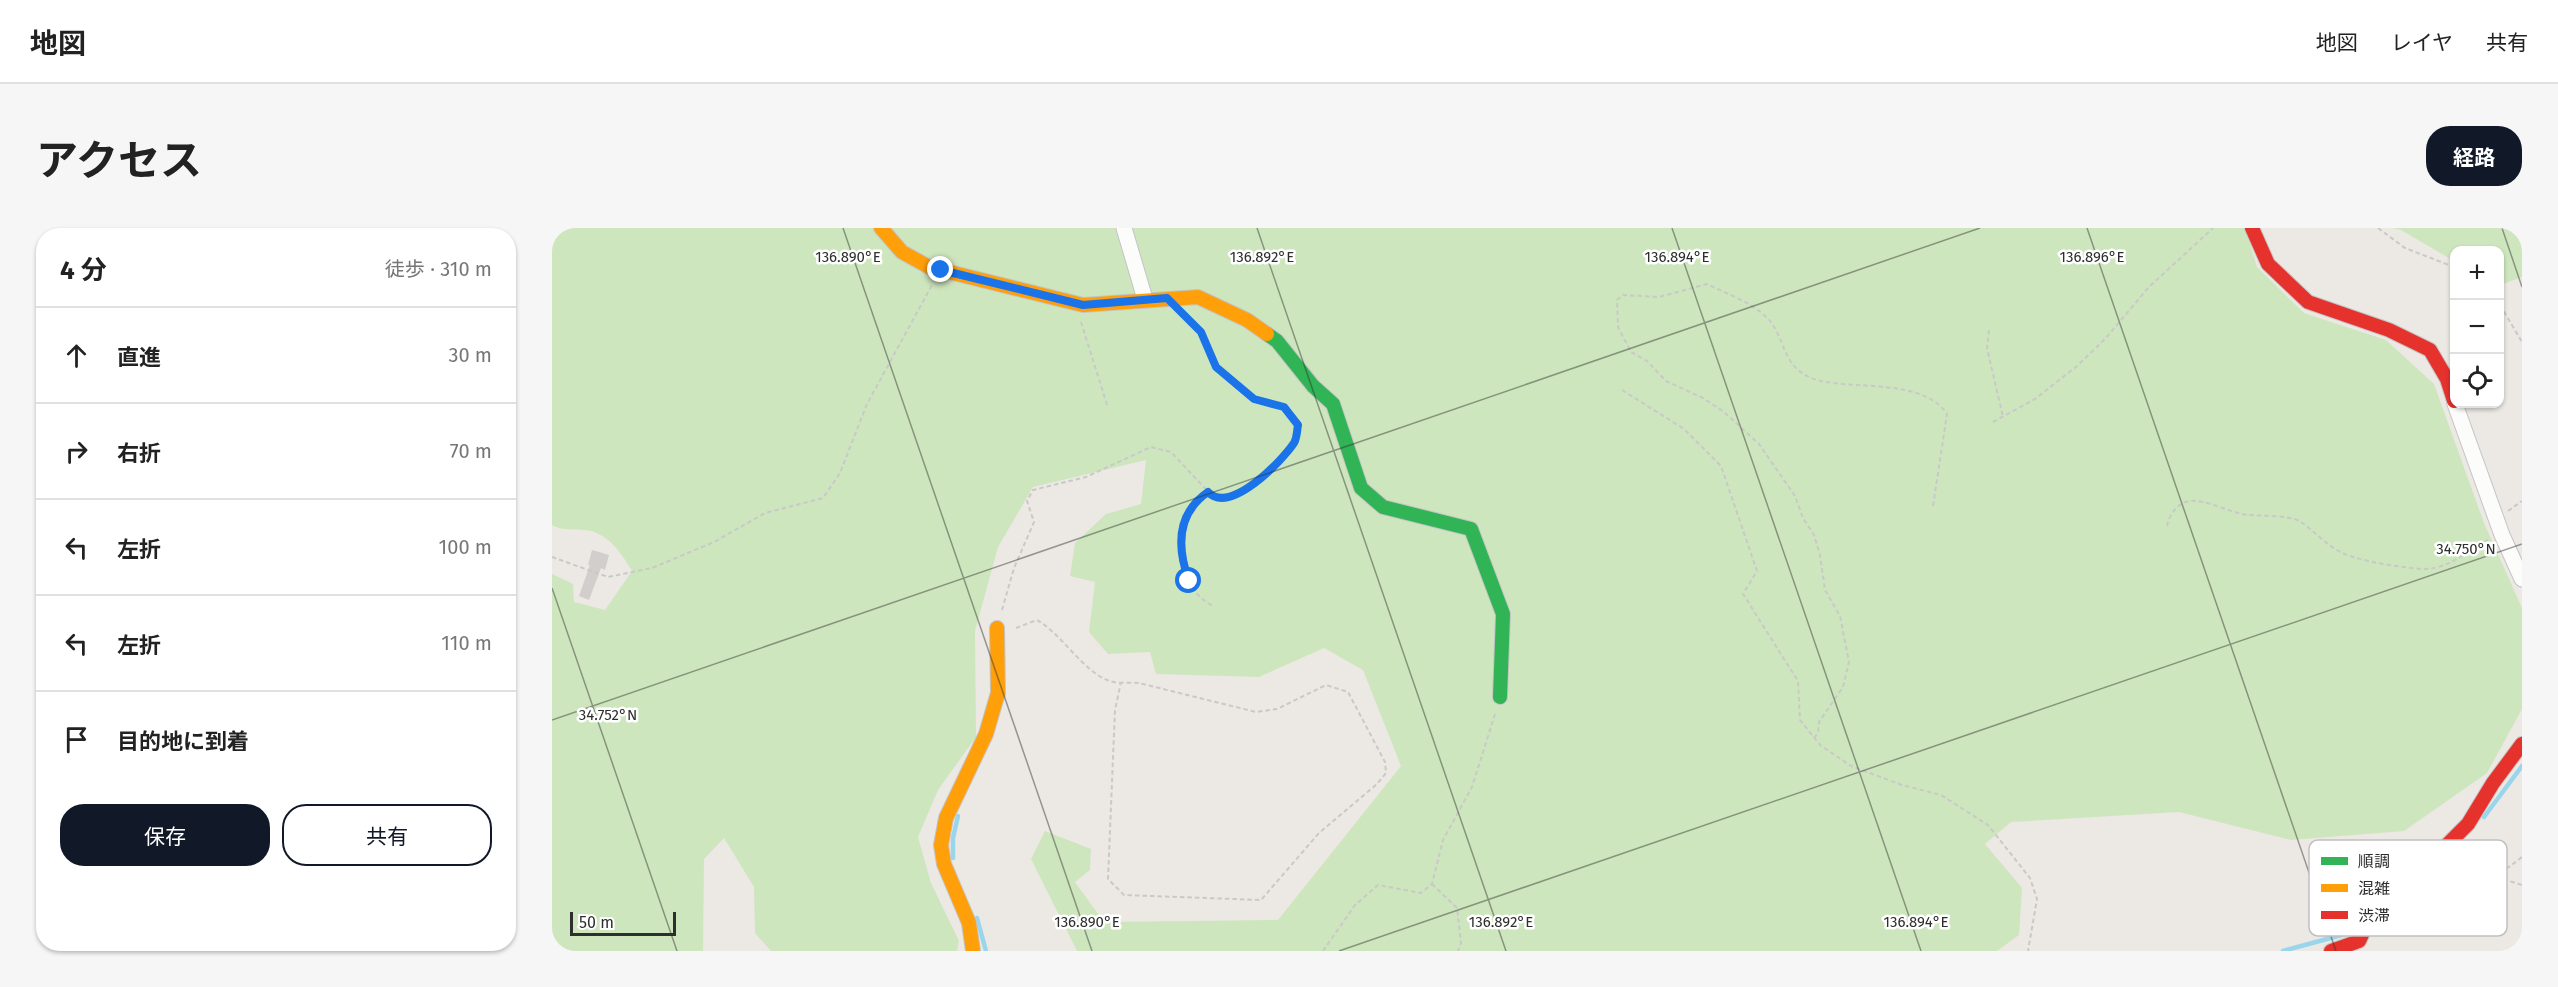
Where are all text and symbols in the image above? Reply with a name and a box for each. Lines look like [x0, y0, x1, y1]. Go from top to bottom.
text: 地図 [30, 27, 86, 60]
text: 地図 [2316, 30, 2358, 56]
text: レイヤ [2391, 30, 2453, 56]
text: 共有 [2486, 30, 2528, 56]
button: 経路 [2426, 126, 2522, 186]
text: アクセス [36, 136, 202, 186]
map controls [2450, 246, 2504, 408]
button: + [2450, 246, 2504, 300]
text: 136.890°E [815, 248, 881, 266]
text: 136.892°E [1230, 248, 1294, 266]
text: 136.894°E [1644, 248, 1710, 266]
text: 136.896°E [2059, 248, 2125, 266]
text: 4 分 [60, 255, 107, 286]
route end [927, 256, 953, 282]
text: 徒歩 · 310 m [385, 257, 492, 281]
button: − [2450, 300, 2504, 354]
icon: ahead [60, 339, 93, 372]
text: 30 m [448, 343, 492, 367]
text: 直進 [117, 344, 161, 371]
button: locate [2450, 354, 2504, 408]
icon: right [60, 435, 93, 468]
text: 70 m [450, 439, 492, 463]
text: 右折 [117, 440, 161, 467]
icon: left [60, 531, 93, 564]
text: 100 m [439, 535, 492, 559]
text: 左折 [117, 536, 161, 563]
text: 34.750°N [2436, 540, 2496, 558]
route start [1175, 567, 1201, 593]
icon: left [60, 627, 93, 660]
text: 110 m [441, 631, 492, 655]
text: 左折 [117, 632, 161, 659]
text: 34.752°N [579, 706, 637, 724]
icon: arrive [60, 723, 93, 756]
text: 目的地に到着 [117, 728, 249, 755]
button: 保存 [60, 804, 270, 866]
button: 共有 [282, 804, 492, 866]
legend [2309, 840, 2507, 936]
text: 順調 [2358, 852, 2390, 871]
text: 混雑 [2358, 879, 2390, 898]
text: 渋滞 [2358, 906, 2390, 925]
scale bar [570, 909, 676, 936]
text: 50 m [579, 913, 614, 932]
text: 136.890°E [1054, 913, 1120, 931]
text: 136.892°E [1469, 913, 1533, 931]
text: 136.894°E [1883, 913, 1949, 931]

